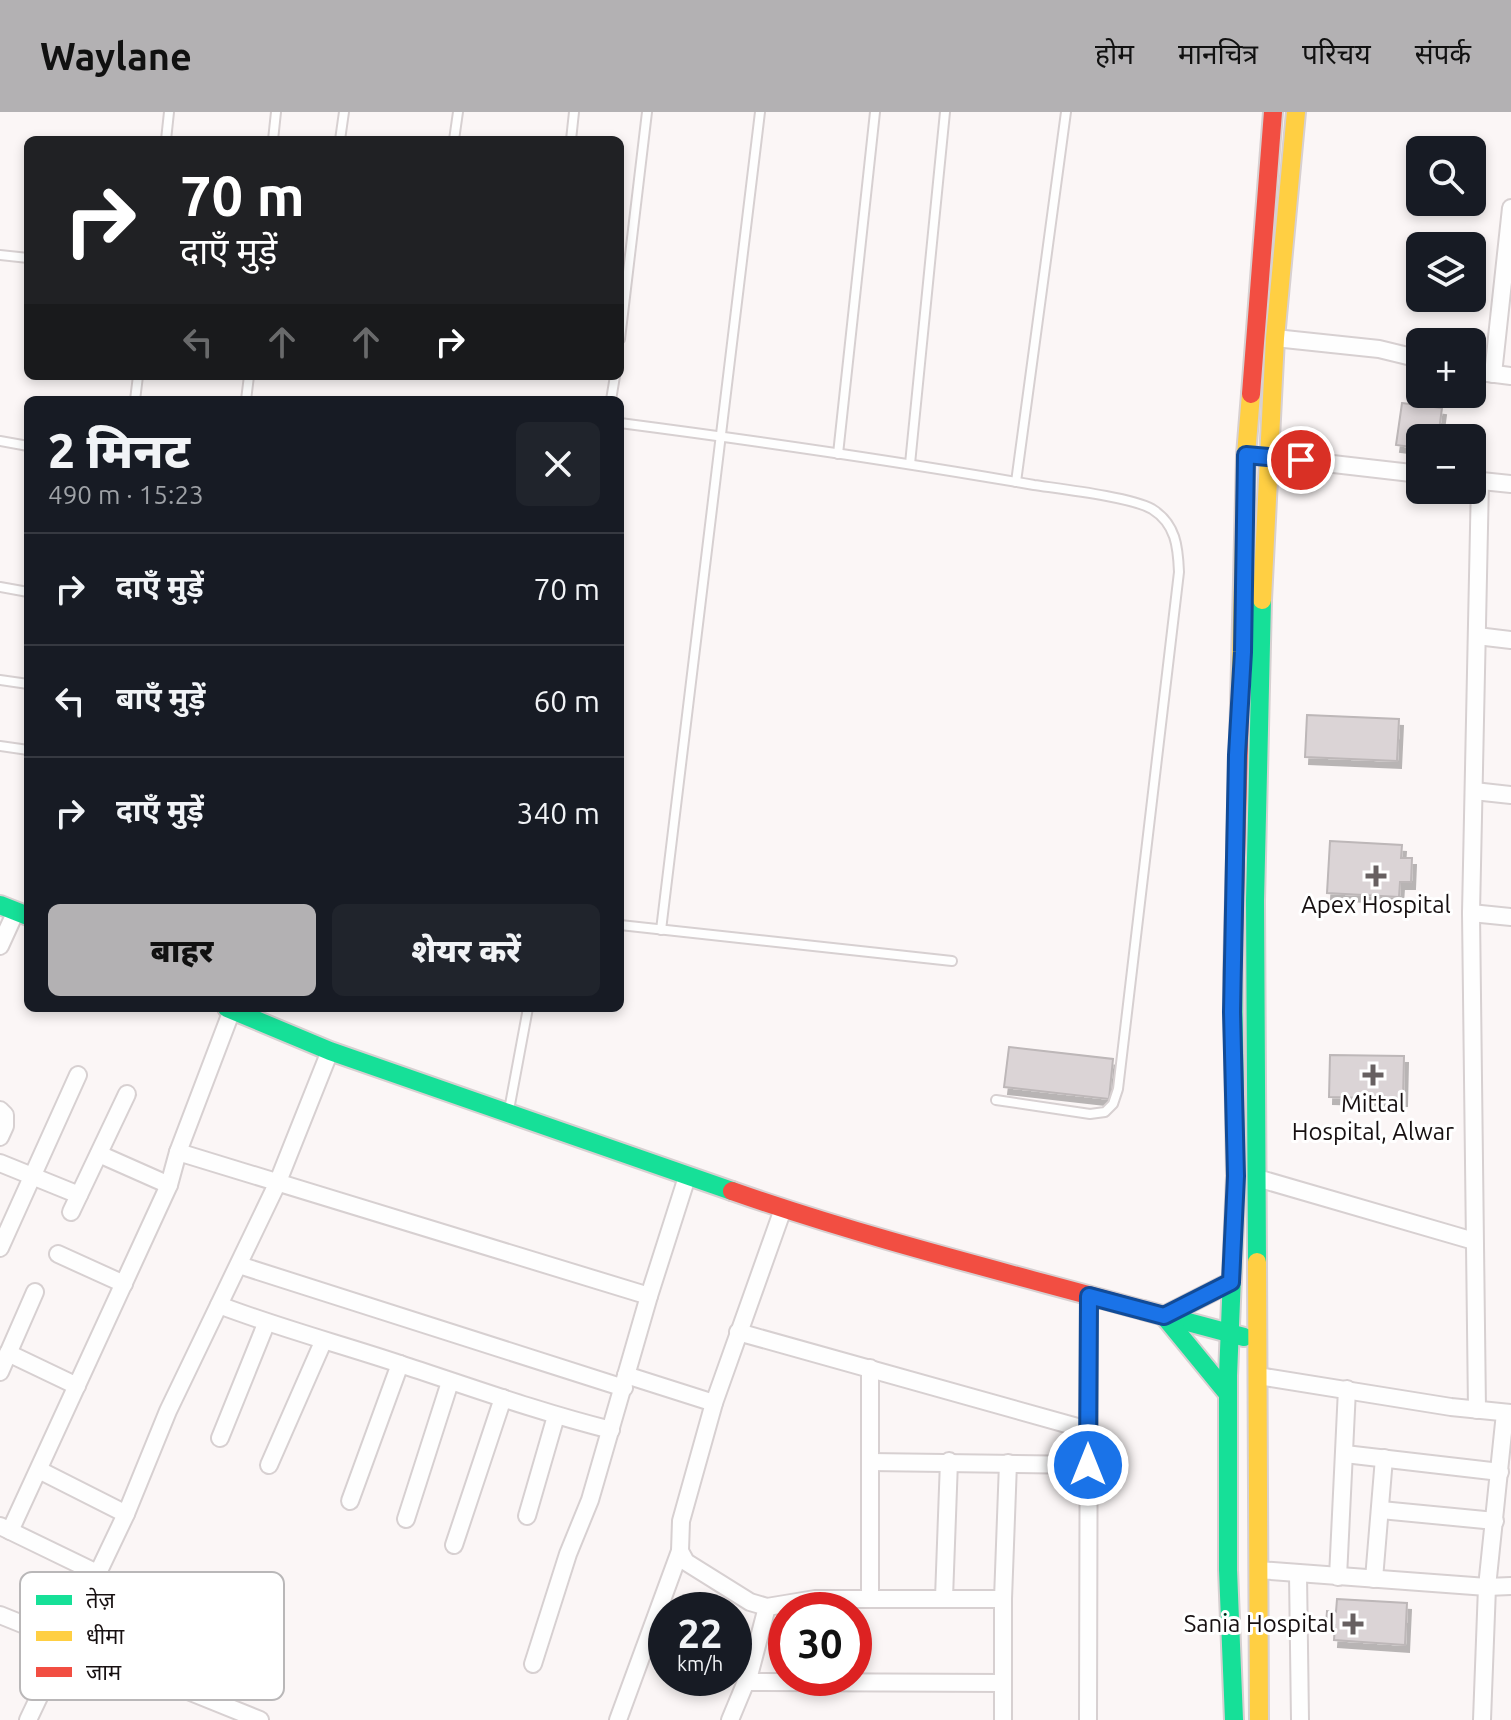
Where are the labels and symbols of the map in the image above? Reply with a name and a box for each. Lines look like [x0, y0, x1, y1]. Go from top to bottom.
pin [1267, 426, 1335, 494]
marker: Apex Hospital [1365, 865, 1387, 887]
place label: Apex Hospital [1301, 891, 1451, 918]
marker: Mittal Hospital, Alwar [1362, 1064, 1384, 1086]
place label: Mittal Hospital, Alwar [1292, 1090, 1454, 1145]
position arrow [1046, 1423, 1130, 1507]
legend [20, 1572, 284, 1700]
text: तेज़ [86, 1587, 116, 1612]
speed limit sign: 30 [768, 1592, 872, 1696]
place label: Sania Hospital [1184, 1610, 1335, 1637]
marker: Sania Hospital [1342, 1613, 1364, 1635]
text: धीमा [86, 1623, 124, 1648]
text: जाम [86, 1659, 122, 1684]

